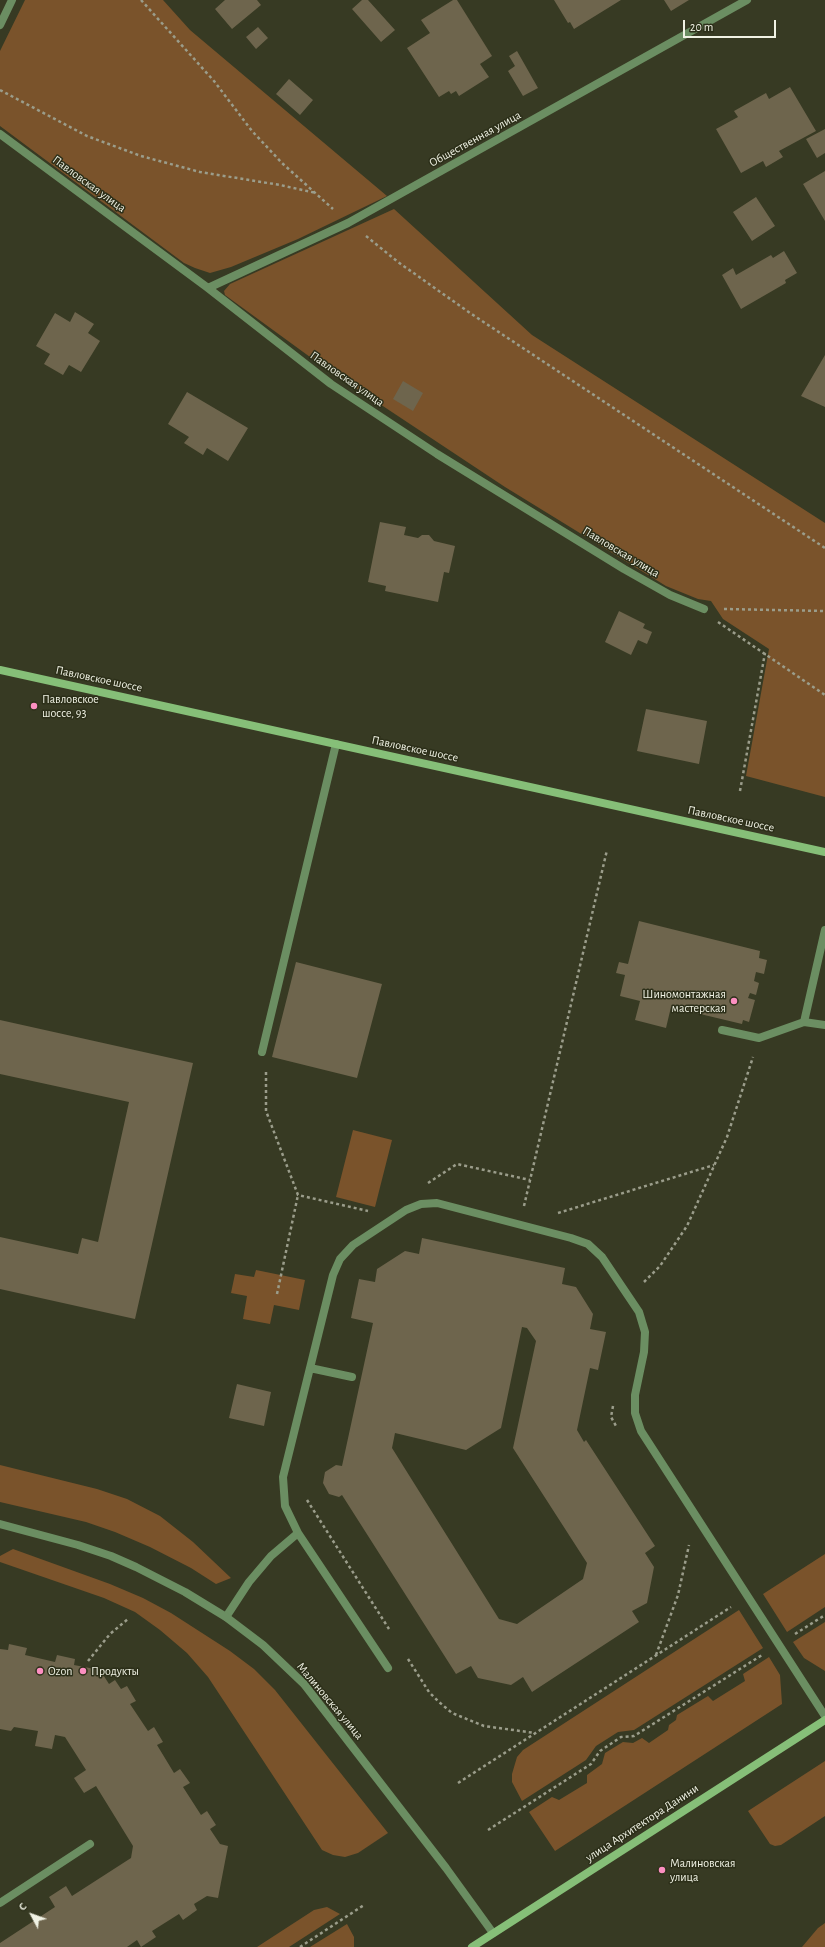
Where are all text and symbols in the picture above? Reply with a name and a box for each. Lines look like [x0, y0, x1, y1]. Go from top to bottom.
scale bar [685, 12, 778, 38]
text: 20 m [690, 21, 713, 33]
street label: Общественная улица [427, 108, 523, 170]
street label: Павловская улица [50, 153, 128, 215]
street label: Павловская улица [307, 348, 387, 410]
street label: Павловская улица [580, 523, 662, 581]
street label: Павловское шоссе [54, 663, 144, 695]
place label: Павловское шоссе, 93 [42, 692, 99, 720]
marker: Павловское шоссе, 93 [29, 701, 39, 711]
street label: Павловское шоссе [370, 733, 460, 765]
street label: Павловское шоссе [686, 803, 776, 835]
place label: Шиномонтажная мастерская [642, 987, 726, 1015]
marker: Шиномонтажная мастерская [729, 996, 739, 1006]
street label: Малиновская улица [294, 1660, 366, 1742]
place label: Ozon [48, 1664, 72, 1678]
place label: Продукты [91, 1664, 139, 1678]
marker: Ozon [35, 1666, 45, 1676]
marker: Продукты [78, 1666, 88, 1676]
street label: улица Архитектора Данини [583, 1781, 701, 1865]
place label: Малиновская улица [670, 1856, 736, 1884]
marker: Малиновская улица [657, 1865, 667, 1875]
north arrow [12, 1895, 52, 1935]
text: С [16, 1901, 29, 1913]

